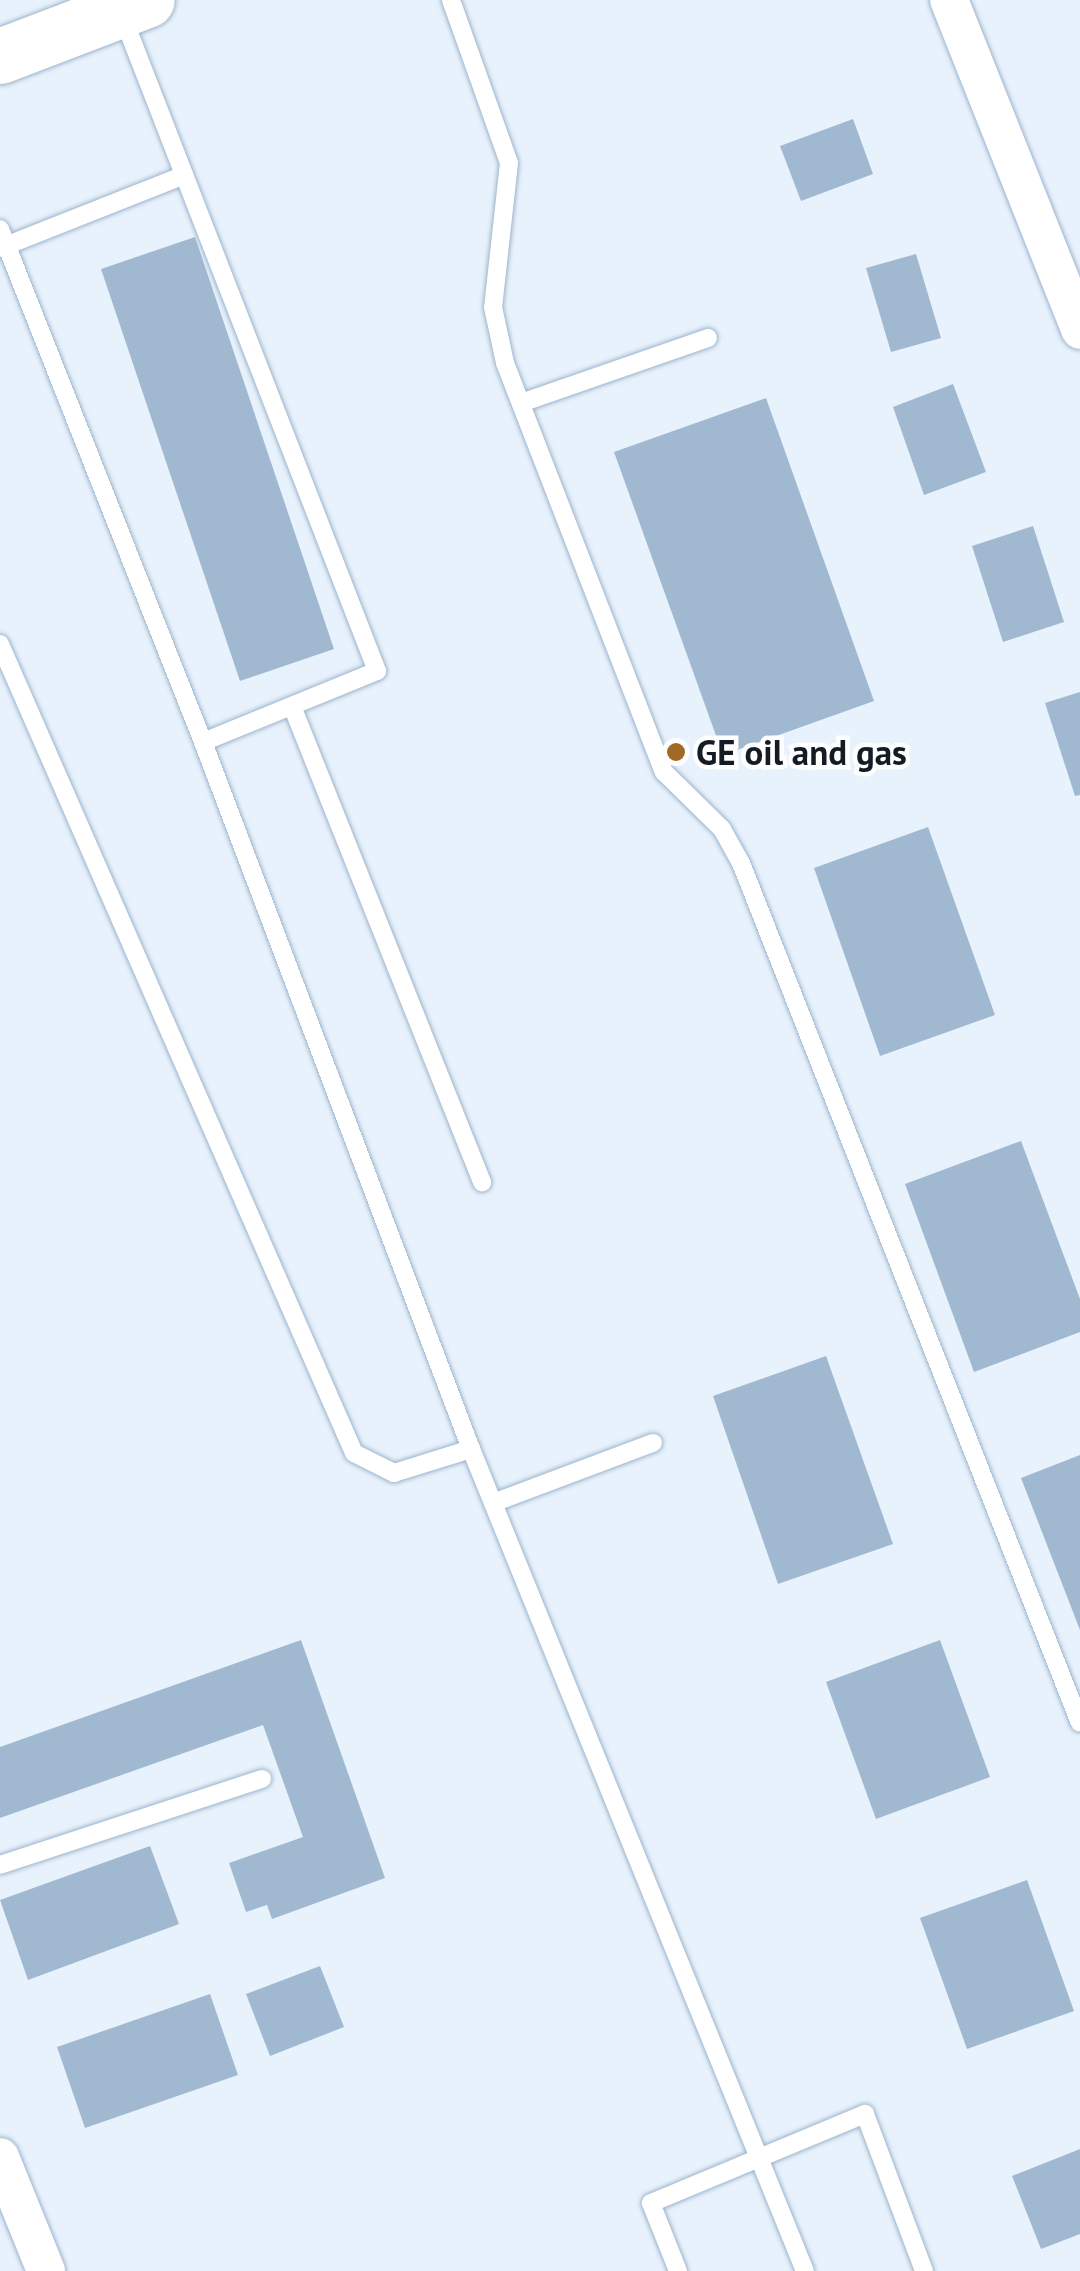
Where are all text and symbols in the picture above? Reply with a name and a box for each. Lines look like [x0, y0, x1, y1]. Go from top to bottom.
place label: GE oil and gas [696, 731, 907, 773]
marker: GE oil and gas [665, 741, 687, 763]

